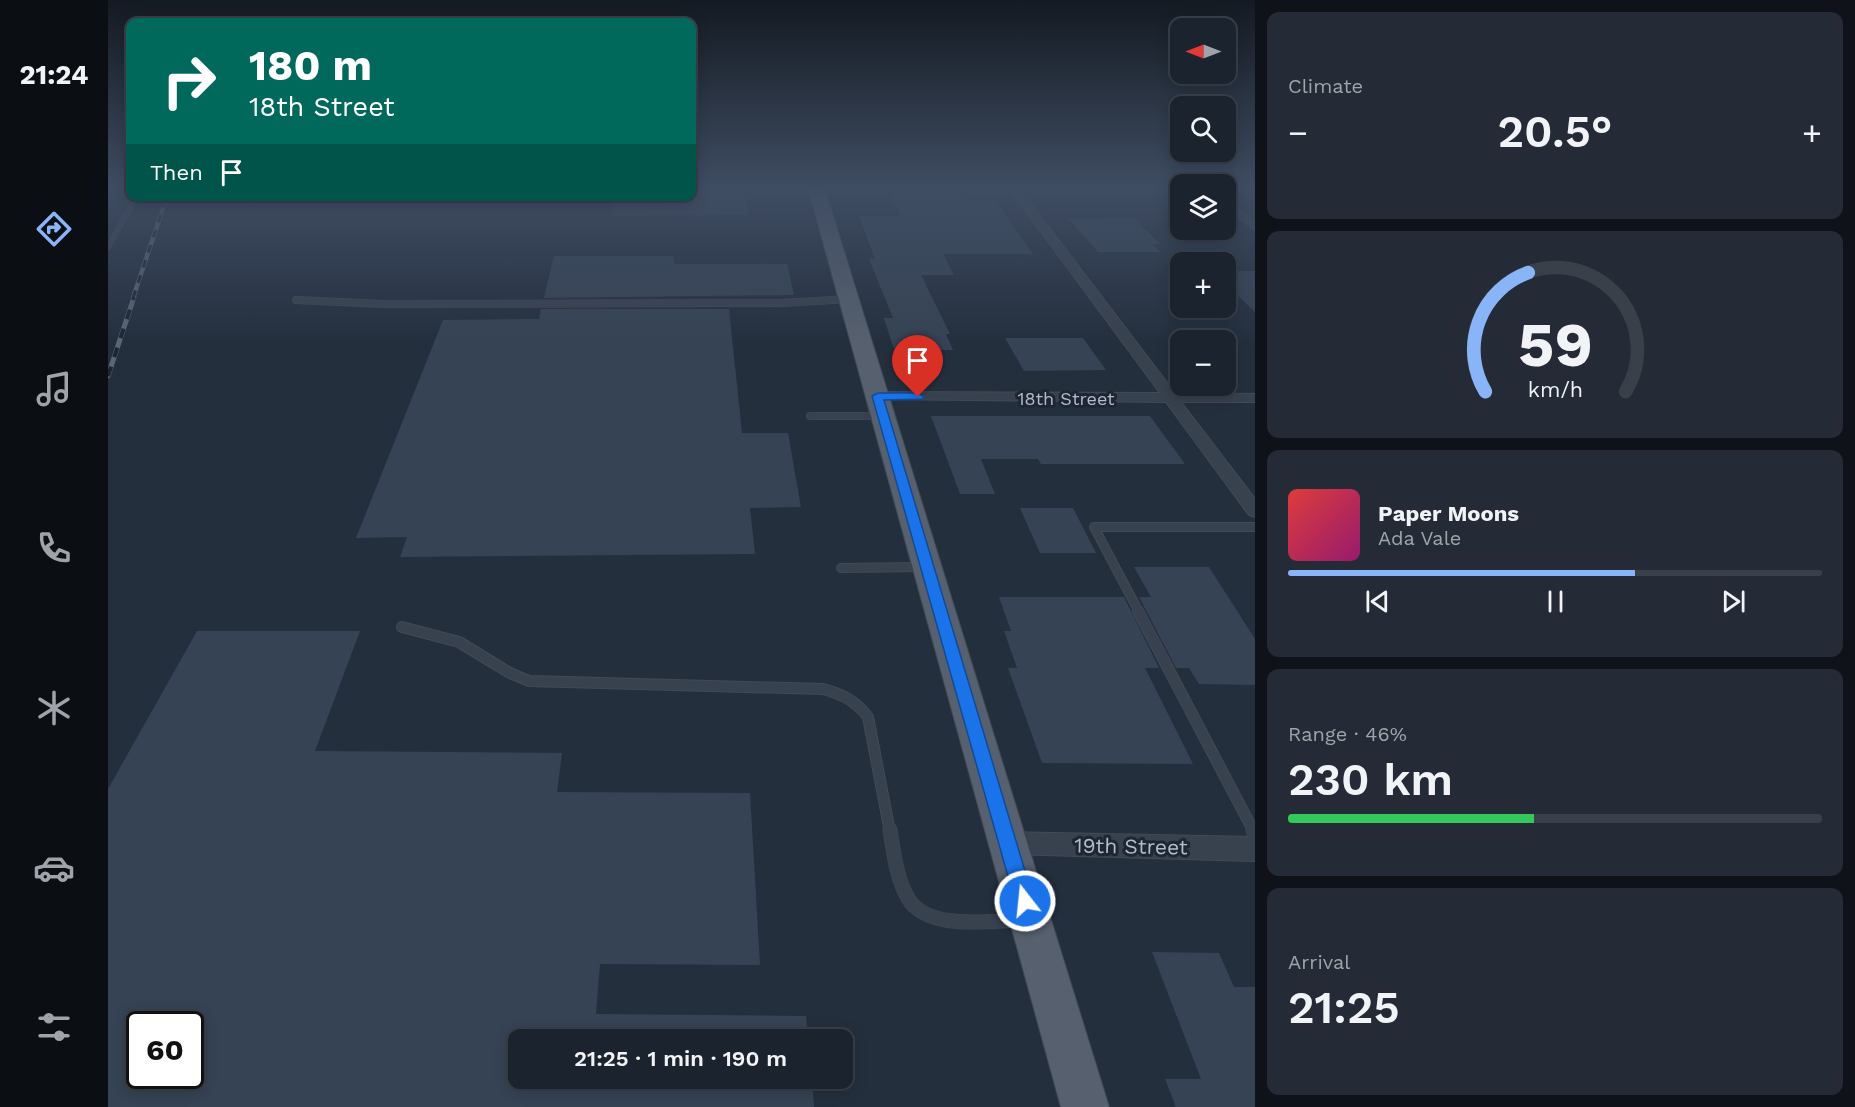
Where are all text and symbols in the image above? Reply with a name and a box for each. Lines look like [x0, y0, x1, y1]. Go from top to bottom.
north arrow [1170, 18, 1236, 84]
map controls [1170, 18, 1236, 396]
text: 180 m [249, 41, 372, 90]
icon: right [150, 42, 228, 120]
text: 21:24 [19, 59, 89, 91]
text: Climate [1288, 74, 1363, 98]
text: 18th Street [249, 91, 395, 123]
button: search [1170, 96, 1236, 162]
text: 20.5° [1497, 105, 1613, 158]
text: − [1288, 113, 1308, 152]
text: + [1802, 113, 1822, 152]
icon: arrive [215, 156, 248, 189]
text: Then [150, 160, 203, 185]
button: layers [1170, 174, 1236, 240]
icon: directions [33, 208, 75, 250]
button: + [1170, 252, 1236, 318]
text: 59 [1518, 308, 1592, 381]
button: − [1170, 330, 1236, 396]
pin [892, 335, 943, 397]
icon: arrive [901, 344, 934, 377]
icon: music [33, 368, 75, 410]
text: km/h [1527, 377, 1583, 402]
street label: 18th Street [1017, 388, 1115, 409]
text: Paper Moons [1378, 501, 1519, 526]
text: Ada Vale [1378, 526, 1461, 550]
icon: phone [33, 527, 75, 569]
icon: previous [1361, 585, 1394, 618]
icon: pause [1539, 585, 1572, 618]
icon: next [1717, 585, 1750, 618]
icon: climate [33, 687, 75, 729]
text: Range · 46% [1288, 722, 1407, 746]
text: 230 km [1288, 753, 1453, 806]
street label: 19th Street [1074, 833, 1188, 859]
icon: car [33, 847, 75, 889]
position arrow [993, 869, 1057, 933]
text: Arrival [1288, 950, 1350, 974]
text: 21:25 [1288, 981, 1400, 1034]
icon: filters [33, 1006, 75, 1048]
speed limit sign: 60 [126, 1011, 204, 1089]
text: 21:25 · 1 min · 190 m [574, 1046, 787, 1071]

